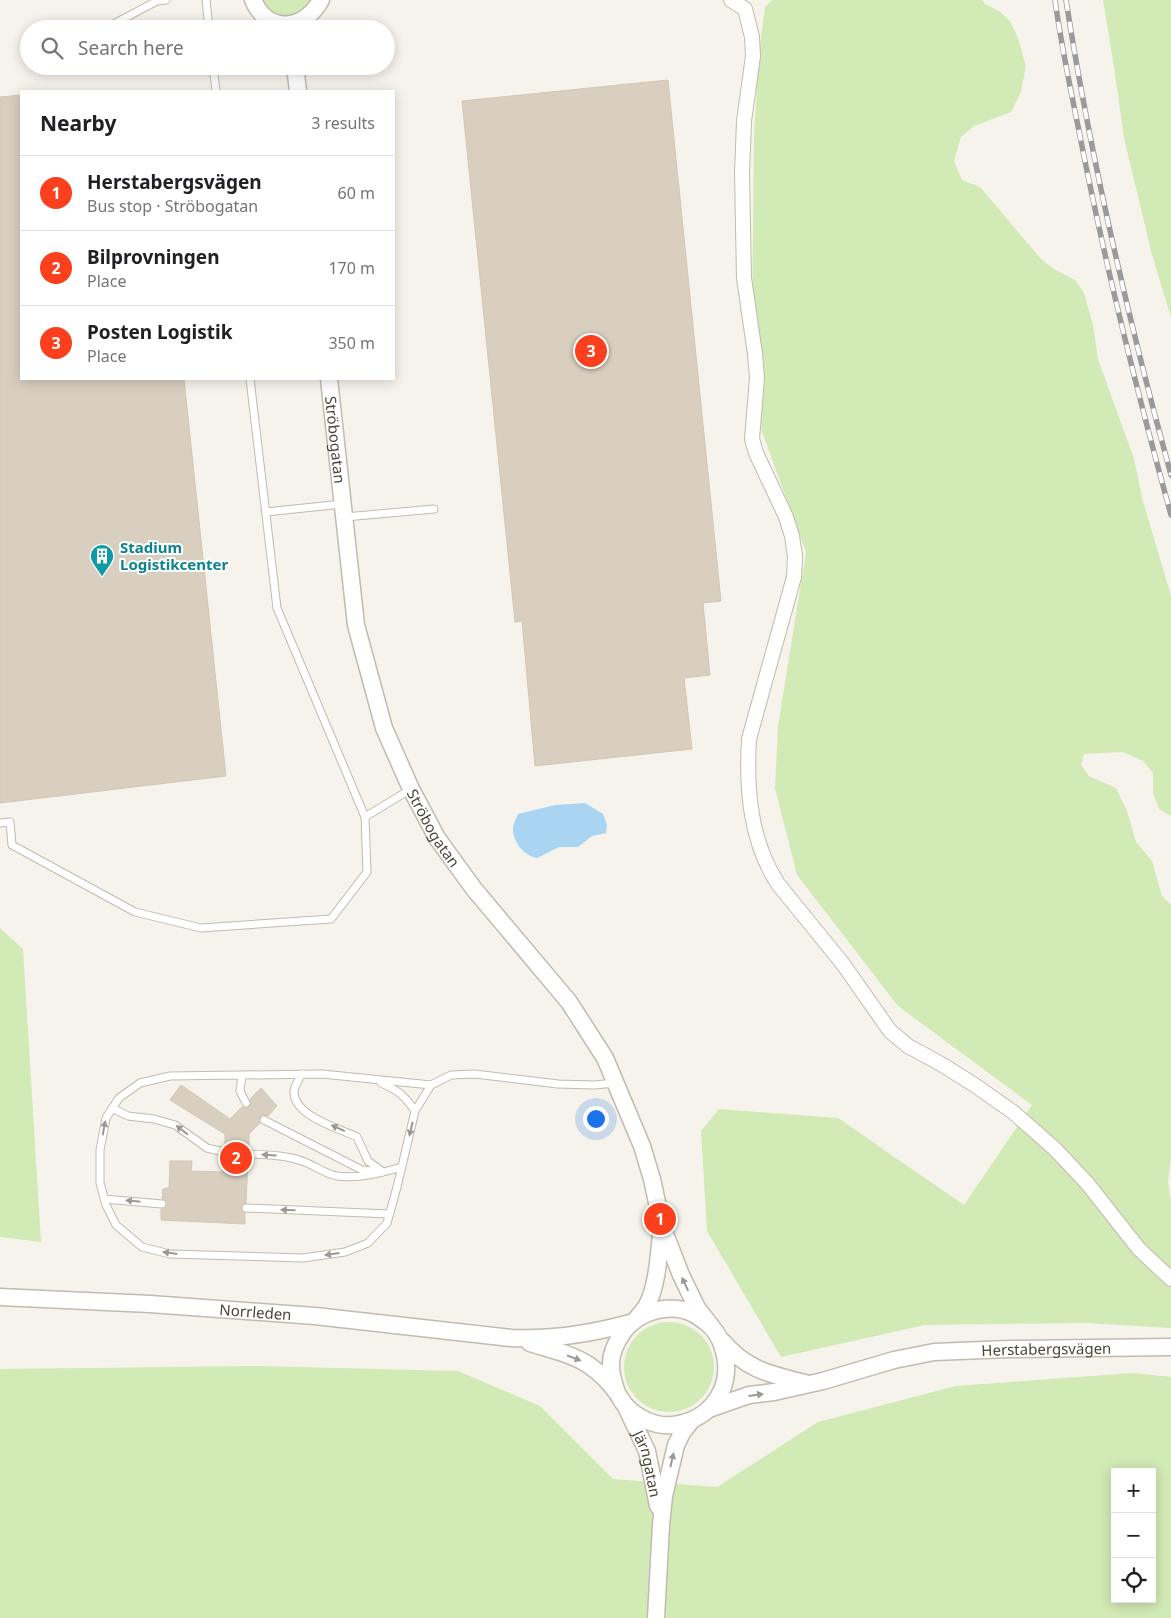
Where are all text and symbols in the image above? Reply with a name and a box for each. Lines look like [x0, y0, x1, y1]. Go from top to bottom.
search box [20, 20, 395, 75]
icon: search [38, 34, 66, 62]
text: Search here [78, 35, 184, 61]
text: Nearby [40, 109, 116, 137]
text: 3 results [311, 112, 375, 134]
text: Herstabergsvägen [87, 169, 262, 195]
text: 1 [51, 182, 61, 204]
text: 60 m [338, 182, 375, 204]
text: Bus stop · Ströbogatan [87, 195, 258, 217]
text: Bilprovningen [87, 244, 220, 270]
text: 2 [51, 257, 61, 279]
text: 170 m [328, 257, 375, 279]
text: Place [87, 270, 127, 292]
text: Posten Logistik [87, 319, 233, 345]
text: 3 [51, 332, 61, 354]
text: 350 m [328, 332, 375, 354]
pin: 3 [575, 332, 607, 370]
text: Place [87, 345, 127, 367]
street label: Ströbogatan [321, 395, 350, 484]
place label: Stadium Logistikcenter [120, 537, 228, 574]
building icon: Stadium Logistikcenter [89, 543, 115, 577]
street label: Ströbogatan [403, 785, 465, 871]
your location [583, 1106, 609, 1132]
one-way arrow [100, 1120, 108, 1136]
one-way arrow [407, 1122, 415, 1137]
one-way arrow [331, 1124, 345, 1132]
one-way arrow [175, 1125, 189, 1135]
pin: 2 [220, 1139, 252, 1177]
one-way arrow [261, 1151, 277, 1159]
one-way arrow [125, 1197, 141, 1205]
pin: 1 [644, 1200, 676, 1238]
one-way arrow [280, 1206, 296, 1214]
one-way arrow [161, 1249, 177, 1257]
one-way arrow [323, 1250, 339, 1258]
one-way arrow [681, 1277, 689, 1292]
street label: Norrleden [219, 1299, 292, 1324]
street label: Herstabergsvägen [981, 1338, 1111, 1360]
one-way arrow [567, 1354, 582, 1362]
one-way arrow [748, 1390, 764, 1398]
street label: Järngatan [628, 1425, 666, 1499]
one-way arrow [668, 1453, 676, 1468]
map controls [1111, 1468, 1156, 1603]
button: + [1111, 1468, 1156, 1513]
button: − [1111, 1513, 1156, 1558]
button: locate [1111, 1558, 1156, 1603]

